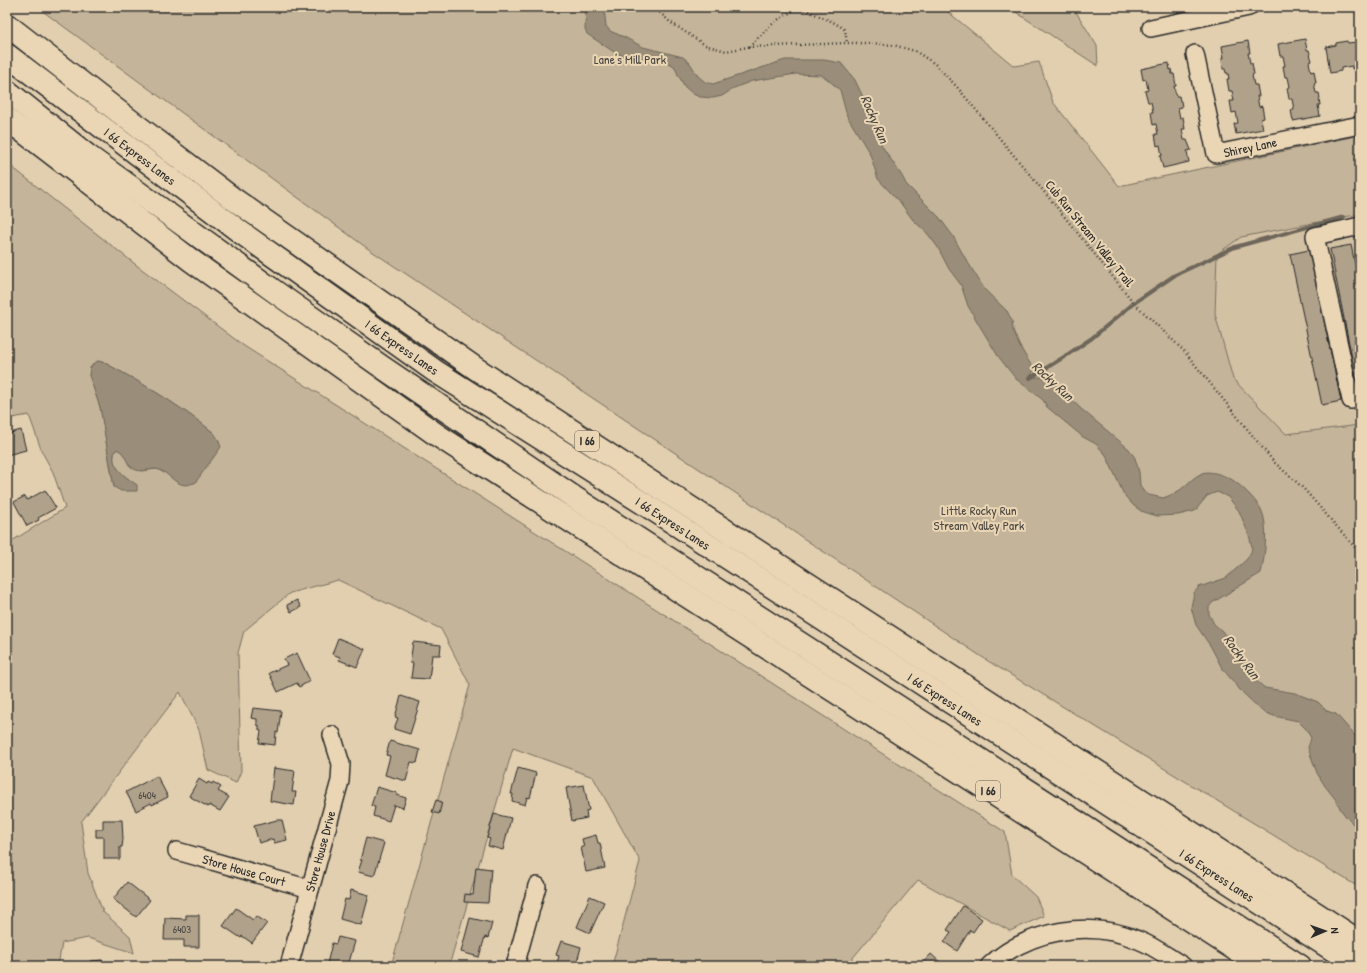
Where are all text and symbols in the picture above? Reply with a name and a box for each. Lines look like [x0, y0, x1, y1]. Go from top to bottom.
park label: Lane's Mill Park [594, 50, 667, 68]
water label: Rocky Run [856, 92, 895, 148]
street label: I 66 Express Lanes [100, 123, 180, 189]
street label: Shirey Lane [1222, 133, 1278, 161]
street label: Cub Run Stream Valley Trail [1041, 176, 1139, 291]
street label: I 66 Express Lanes [362, 315, 442, 379]
water label: Rocky Run [1028, 356, 1080, 407]
road number: I 66 [575, 431, 599, 451]
street label: I 66 Express Lanes [632, 492, 714, 554]
park label: Little Rocky Run Stream Valley Park [934, 501, 1025, 534]
water label: Rocky Run [1219, 631, 1266, 685]
street label: I 66 Express Lanes [904, 668, 986, 730]
road number: I 66 [976, 781, 1000, 801]
house number: 6404 [138, 788, 156, 802]
street label: Store House Drive [301, 809, 339, 893]
street label: I 66 Express Lanes [1176, 844, 1258, 906]
street label: Store House Court [200, 850, 288, 891]
north arrow [1305, 911, 1345, 951]
house number: 6403 [173, 922, 191, 936]
text: N [1328, 927, 1342, 934]

